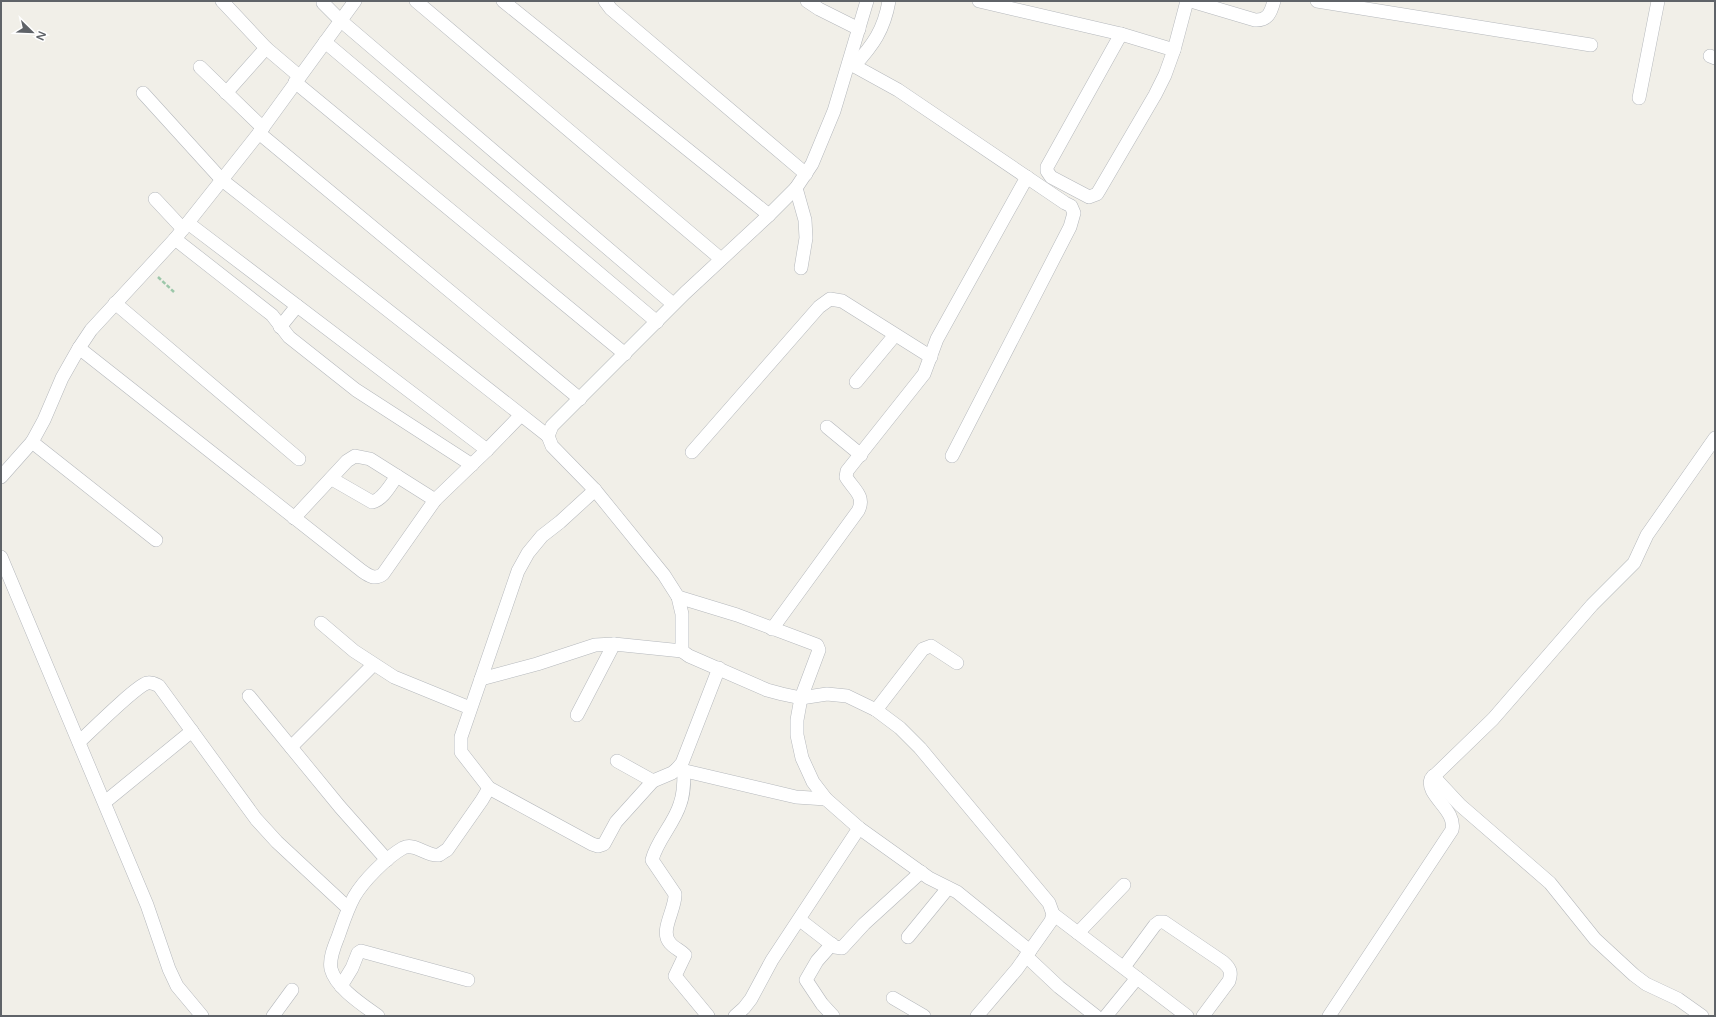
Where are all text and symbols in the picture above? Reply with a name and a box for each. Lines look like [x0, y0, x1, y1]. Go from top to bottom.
north arrow [12, 12, 52, 52]
text: N [33, 29, 48, 42]

